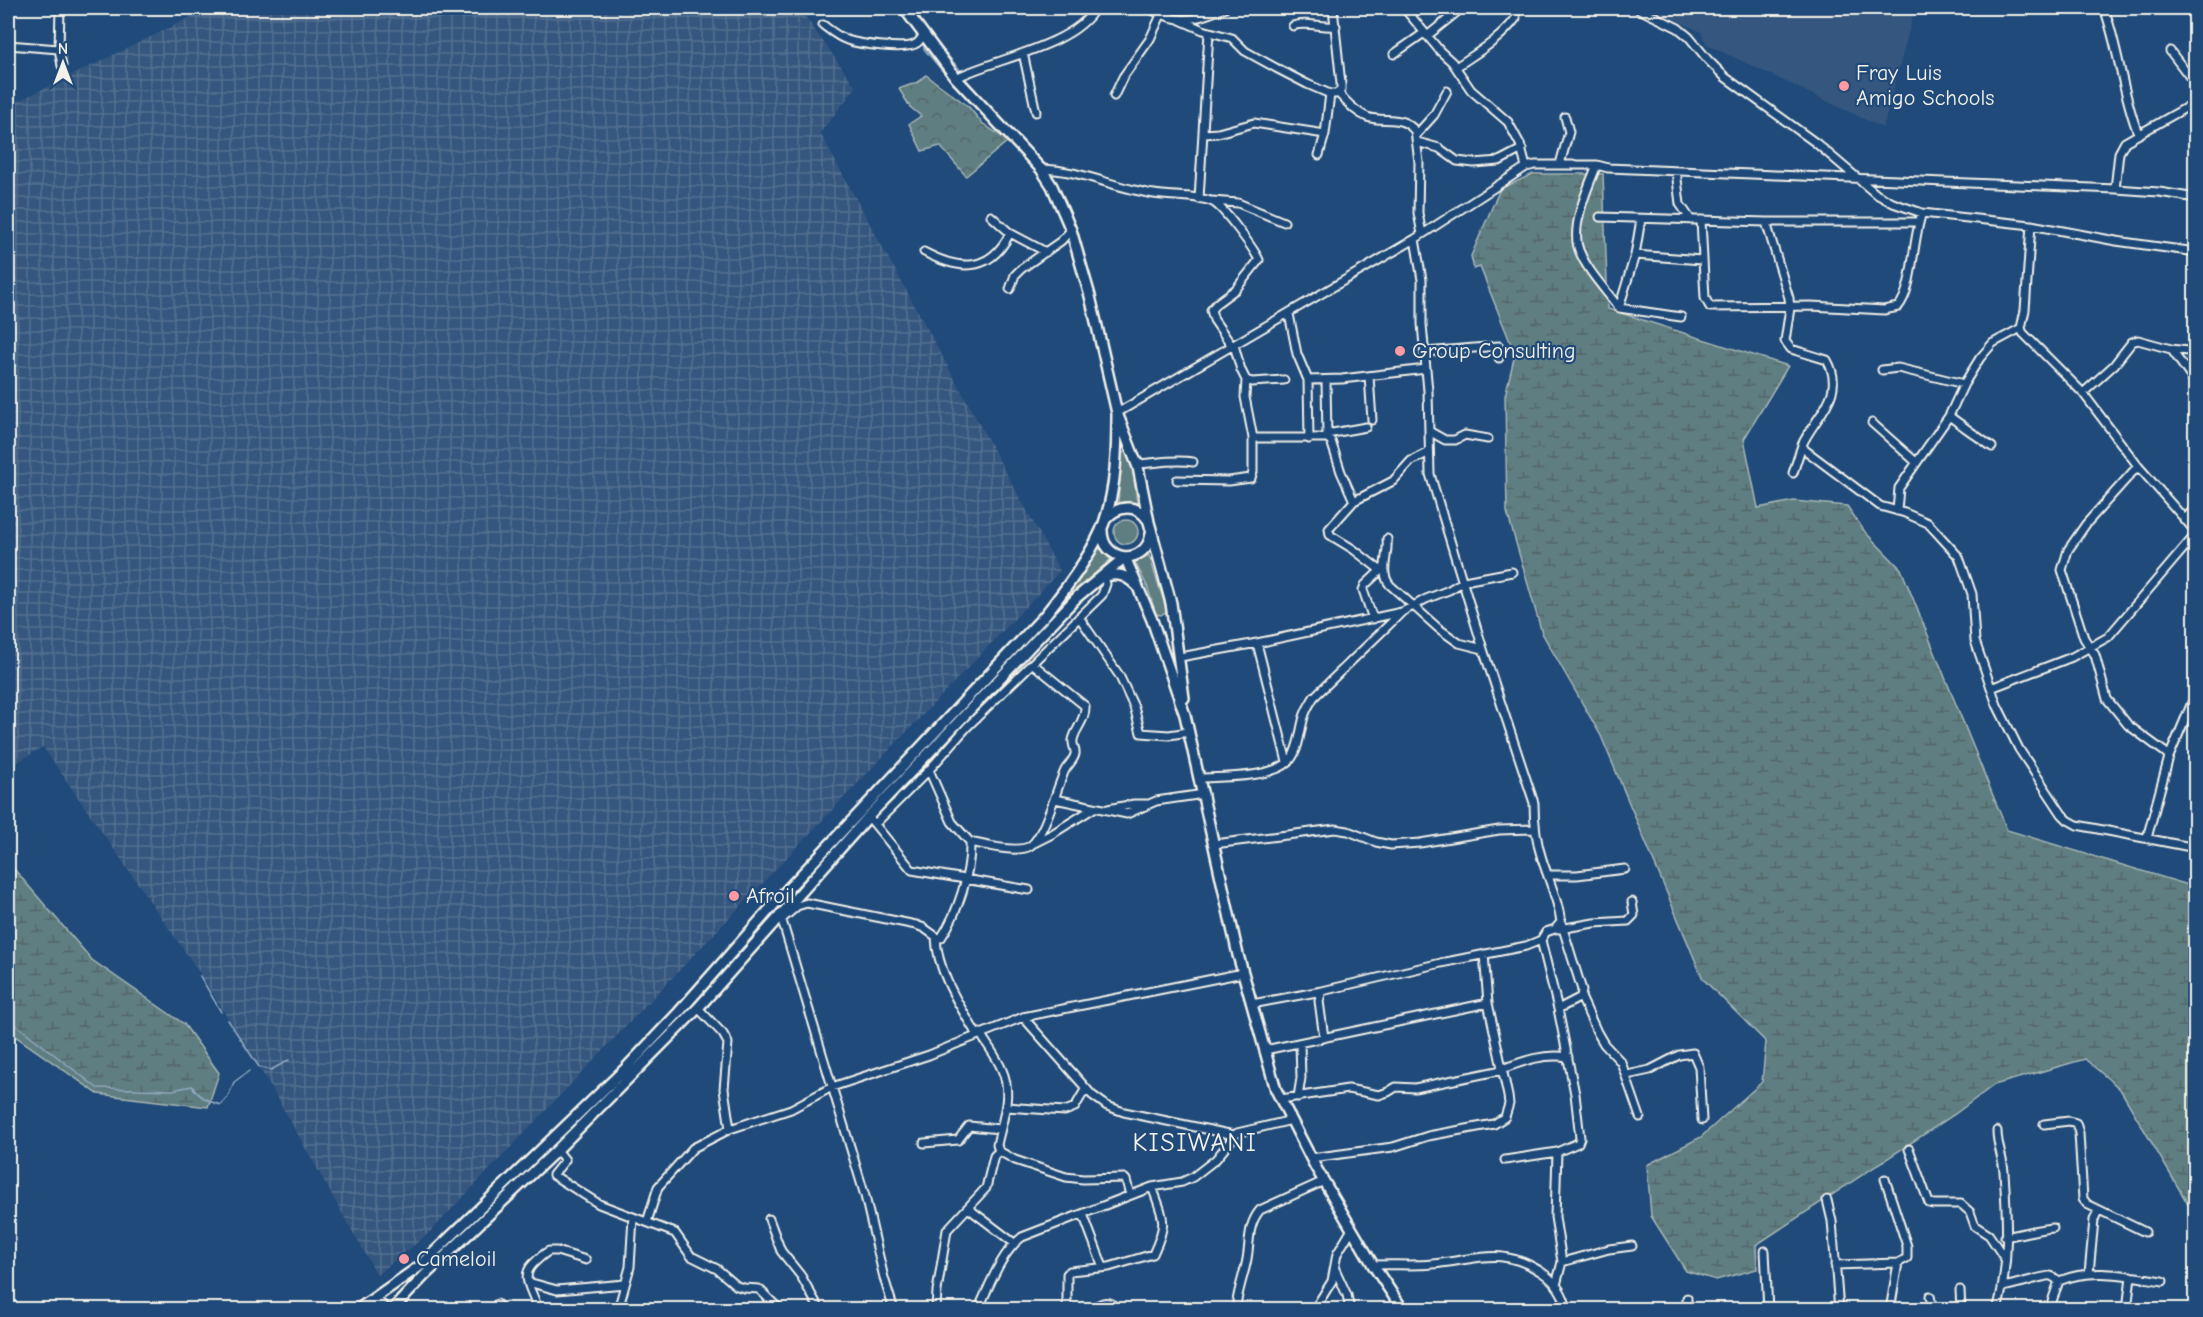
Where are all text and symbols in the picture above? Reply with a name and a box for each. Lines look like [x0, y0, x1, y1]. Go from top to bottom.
north arrow [33, 33, 93, 93]
text: N [58, 40, 68, 58]
place label: Fray Luis Amigo Schools [1856, 60, 1994, 111]
marker: Fray Luis Amigo Schools [1837, 79, 1851, 93]
place label: Group Consulting [1412, 338, 1576, 364]
marker: Group Consulting [1393, 344, 1407, 358]
place label: Afroil [746, 883, 795, 909]
marker: Afroil [727, 889, 741, 903]
district label: KISIWANI [1133, 1128, 1257, 1158]
place label: Cameloil [416, 1246, 496, 1272]
marker: Cameloil [397, 1252, 411, 1266]

